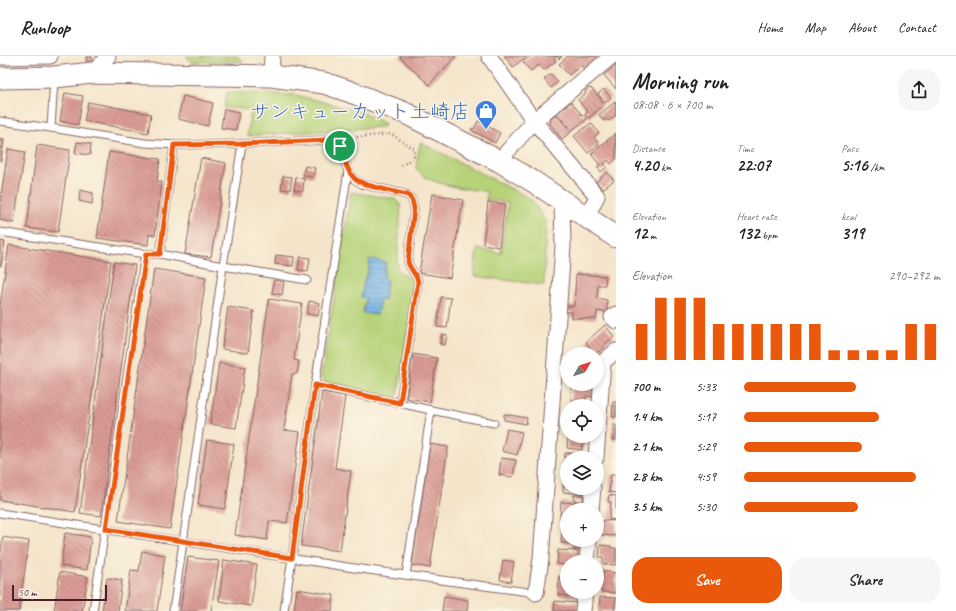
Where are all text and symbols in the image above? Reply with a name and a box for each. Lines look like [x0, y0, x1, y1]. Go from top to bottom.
text: Runloop [20, 16, 70, 40]
text: Home [757, 19, 783, 36]
text: Map [805, 19, 826, 36]
text: About [848, 19, 876, 36]
text: Contact [898, 19, 936, 36]
text: Morning run [632, 68, 728, 96]
button: share [898, 69, 940, 111]
text: 08:08 · 6 × 700 m [632, 97, 713, 113]
shop icon: サンキューカット土崎店 [473, 98, 499, 131]
place label: サンキューカット土崎店 [250, 99, 470, 124]
pin [323, 129, 357, 163]
icon: arrive [329, 135, 351, 157]
text: Distance [632, 141, 665, 155]
text: Time [737, 141, 754, 155]
text: Pace [841, 141, 858, 155]
text: 4.20 [632, 155, 658, 176]
text: 22:07 [737, 155, 771, 176]
text: 5:16 [841, 155, 868, 176]
text: km [658, 160, 672, 174]
text: /km [868, 160, 885, 174]
text: Elevation [632, 209, 666, 223]
text: Heart rate [737, 209, 777, 223]
text: kcal [841, 209, 856, 223]
text: 12 [632, 223, 647, 244]
text: 132 [737, 223, 760, 244]
text: 319 [841, 223, 864, 244]
text: m [647, 228, 656, 242]
text: bpm [760, 228, 777, 242]
text: Elevation [632, 268, 672, 284]
text: 290–292 m [889, 268, 940, 284]
north arrow [560, 347, 604, 391]
map controls [560, 347, 604, 599]
text: 700 m [632, 379, 660, 395]
text: 5:33 [696, 379, 716, 395]
button: locate [560, 399, 604, 443]
text: 1.4 km [632, 409, 662, 425]
text: 5:17 [696, 409, 716, 425]
text: 2.1 km [632, 439, 662, 455]
text: 5:29 [696, 439, 716, 455]
button: layers [560, 451, 604, 495]
text: 2.8 km [632, 469, 662, 485]
text: 4:59 [696, 469, 716, 485]
text: 3.5 km [632, 499, 662, 515]
text: 5:30 [696, 499, 716, 515]
button: + [560, 503, 604, 547]
button: − [560, 555, 604, 599]
button: Save [632, 557, 782, 603]
button: Share [790, 557, 940, 603]
scale bar [12, 583, 107, 602]
text: 50 m [18, 585, 37, 599]

